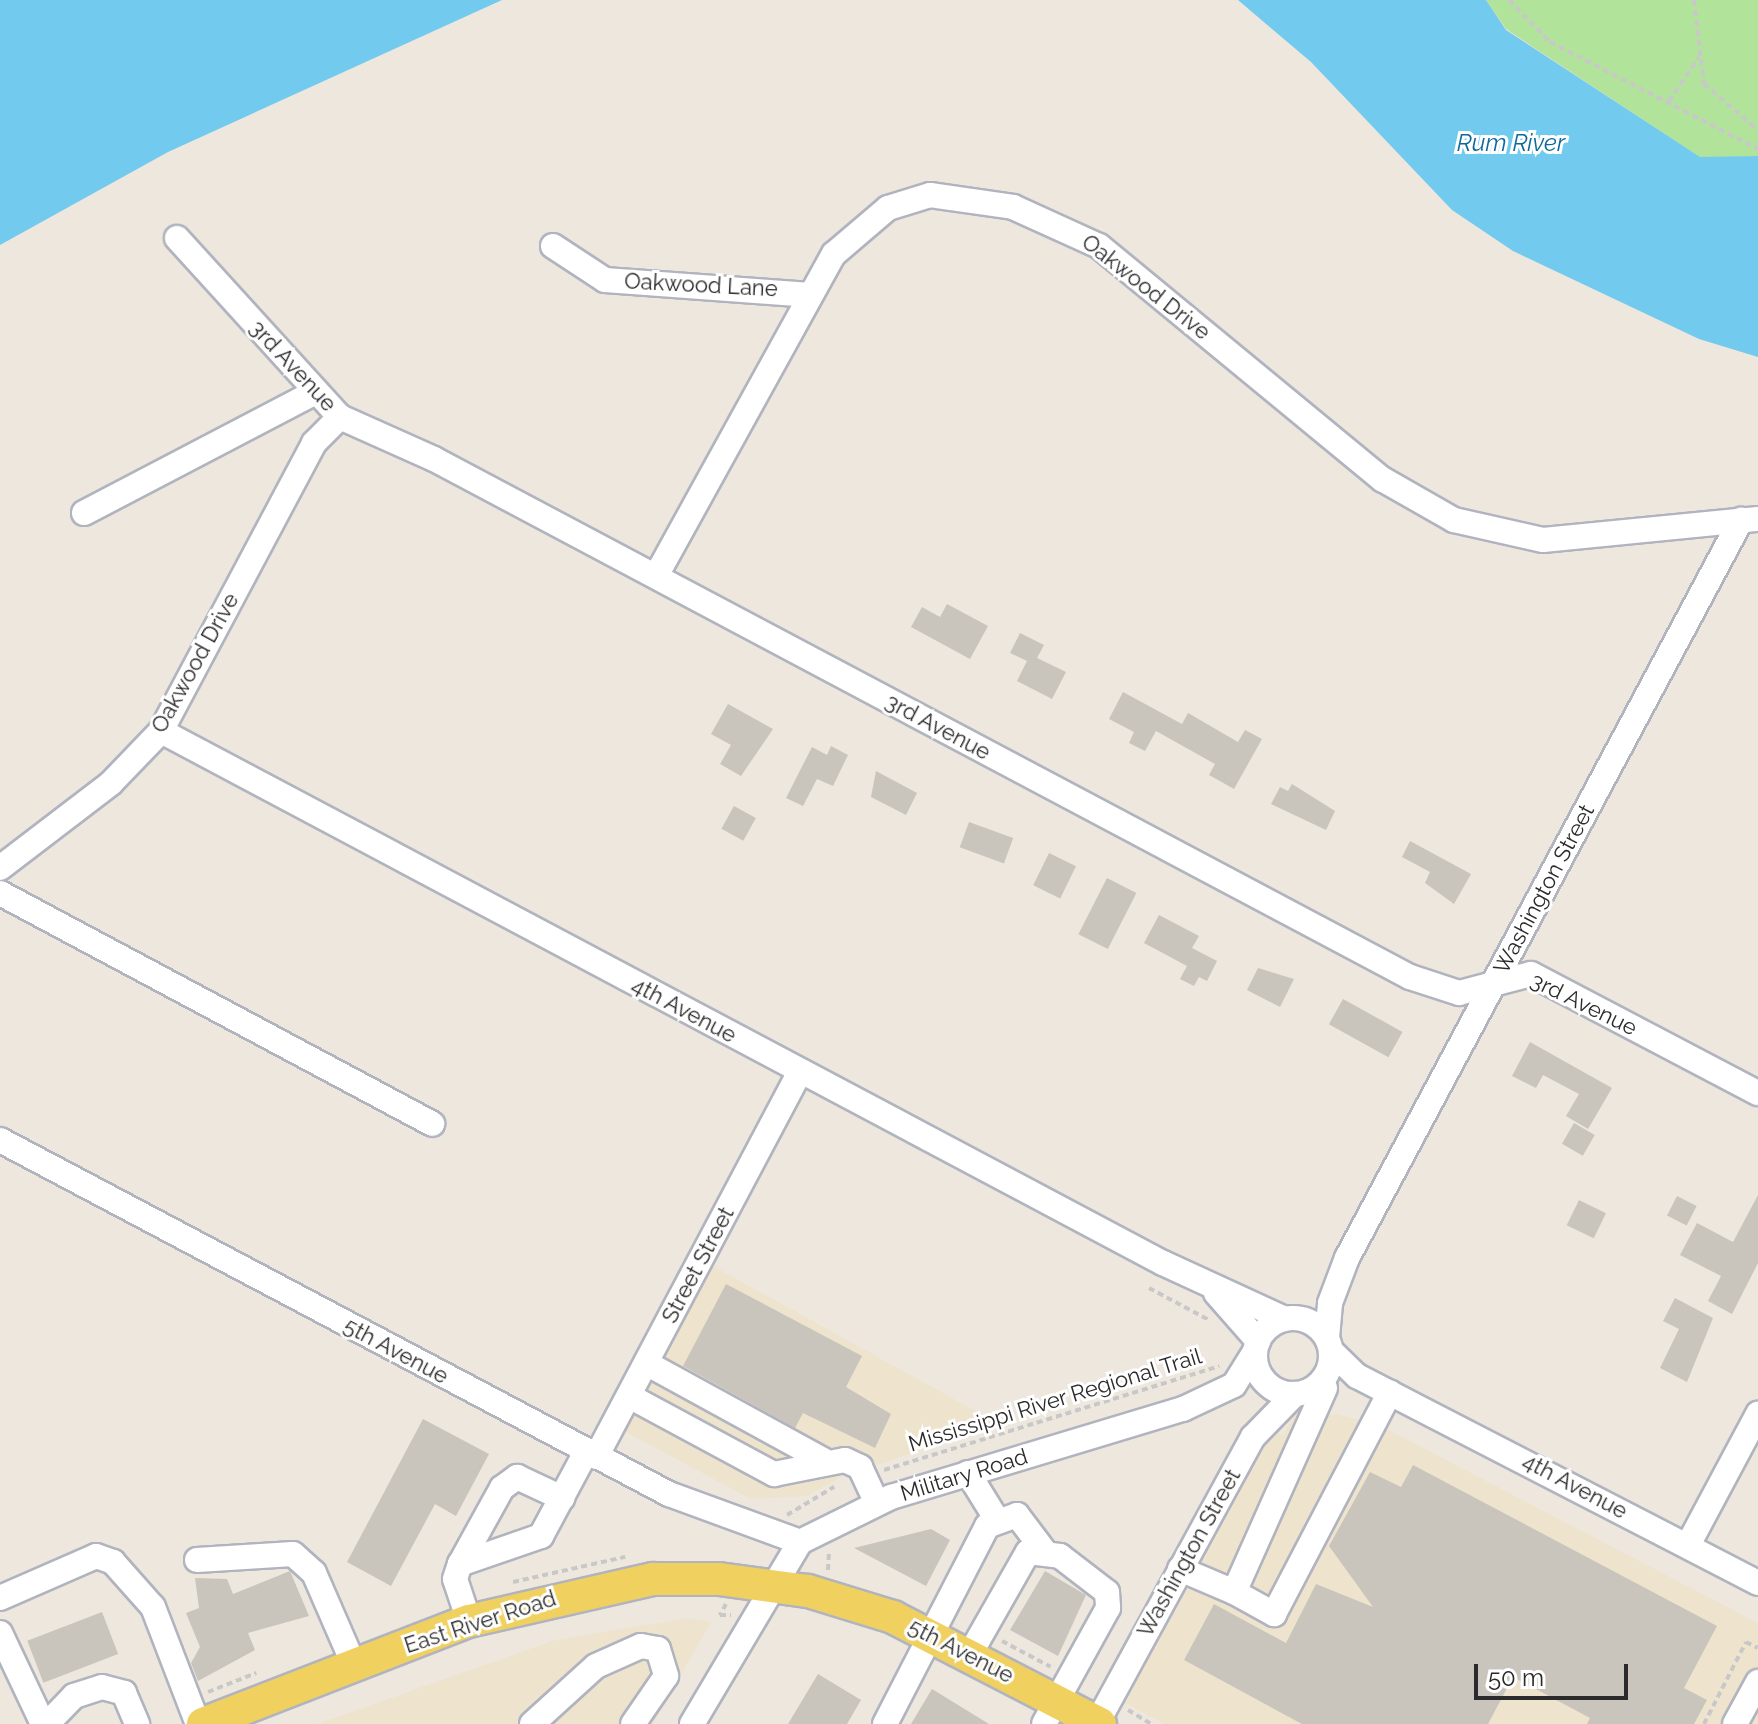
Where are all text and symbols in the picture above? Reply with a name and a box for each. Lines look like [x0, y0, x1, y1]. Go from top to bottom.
water label: Rum River [1457, 129, 1565, 157]
street label: Oakwood Drive [1077, 229, 1215, 345]
street label: Oakwood Lane [624, 268, 778, 302]
street label: 3rd Avenue [244, 315, 342, 417]
street label: Oakwood Drive [146, 589, 244, 737]
street label: 3rd Avenue [881, 688, 995, 766]
street label: Washington Street [1488, 800, 1600, 978]
street label: 3rd Avenue [1526, 967, 1642, 1041]
street label: 4th Avenue [627, 971, 741, 1049]
street label: Street Street [656, 1202, 740, 1328]
street label: 5th Avenue [339, 1312, 453, 1390]
street label: Mississippi River Regional Trail [904, 1342, 1206, 1458]
street label: Military Road [897, 1443, 1031, 1507]
street label: 4th Avenue [1518, 1447, 1632, 1525]
street label: Washington Street [1132, 1464, 1246, 1642]
street label: East River Road [401, 1585, 559, 1659]
street label: 5th Avenue [904, 1613, 1018, 1689]
scale bar [1478, 1648, 1632, 1698]
text: 50 m [1488, 1663, 1544, 1692]

